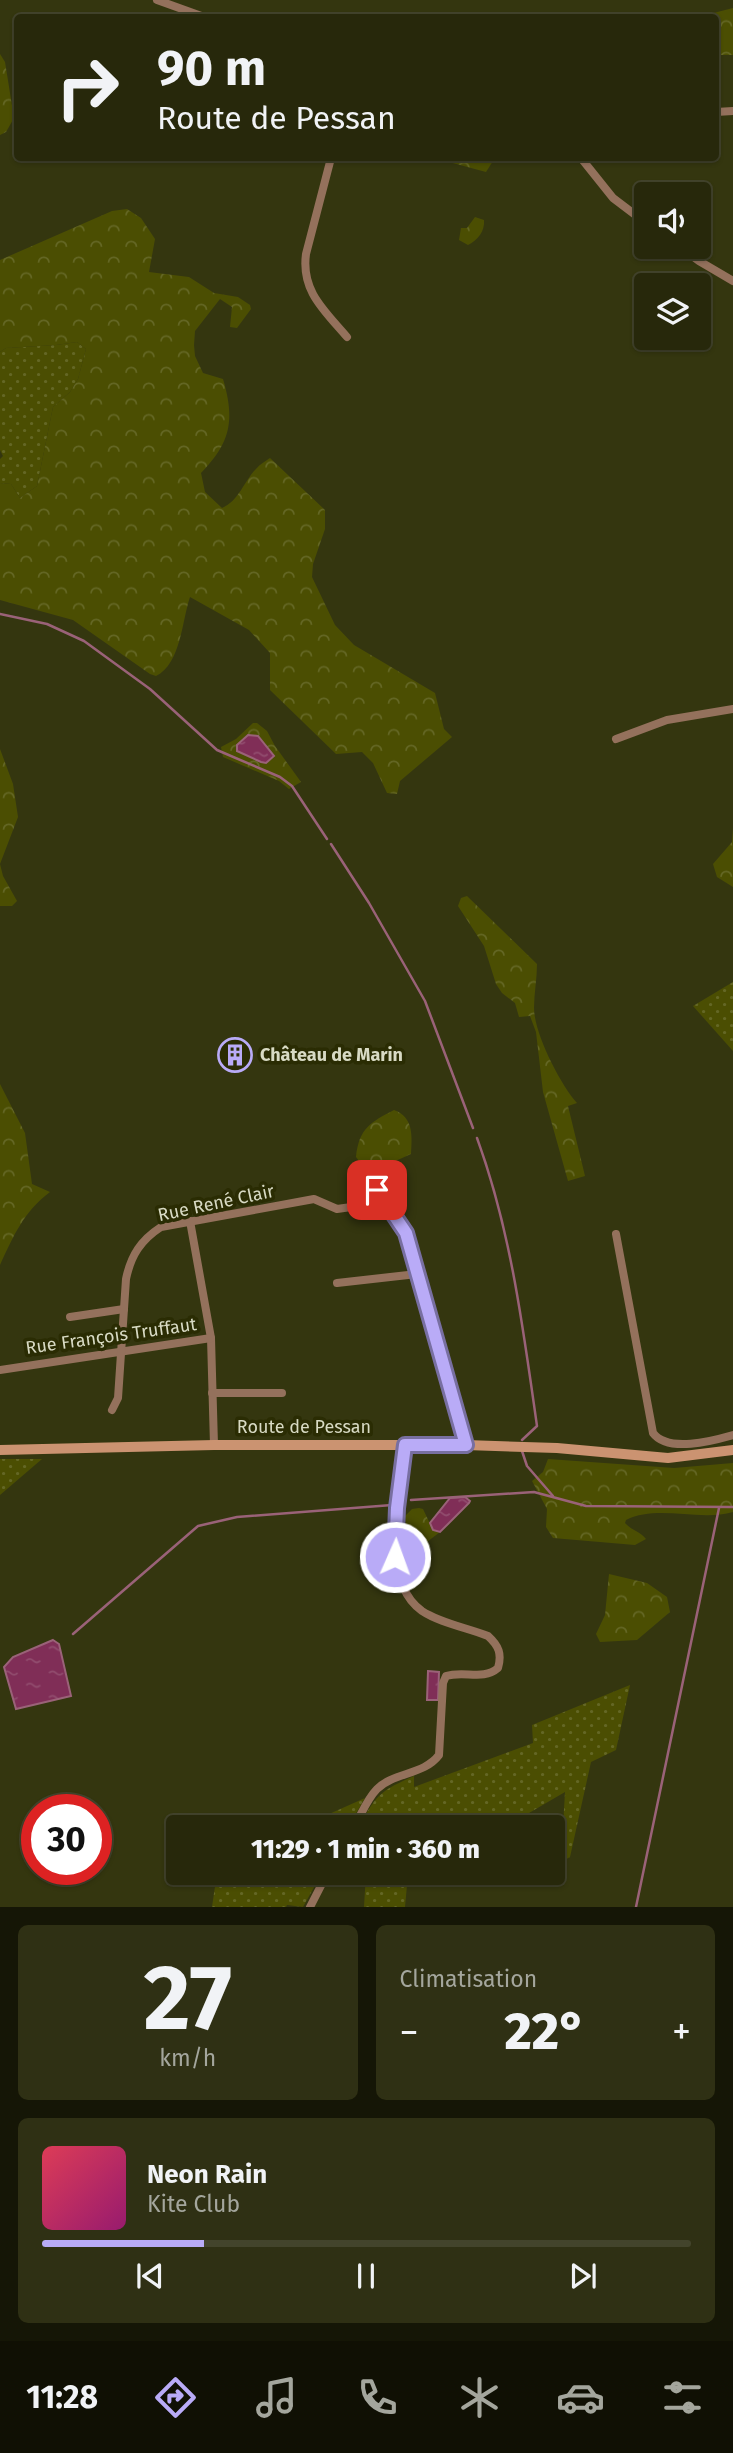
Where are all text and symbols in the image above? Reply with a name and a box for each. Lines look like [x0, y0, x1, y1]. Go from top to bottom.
text: 90 m [157, 39, 266, 98]
icon: right [42, 42, 133, 133]
text: Route de Pessan [157, 99, 396, 137]
map controls [634, 182, 711, 350]
button: sound [634, 182, 711, 259]
button: layers [634, 273, 711, 350]
building icon: Château de Marin [216, 1036, 254, 1074]
place label: Château de Marin [260, 1044, 403, 1066]
pin [347, 1160, 407, 1220]
icon: arrive [358, 1171, 396, 1209]
street label: Rue René Clair [156, 1180, 276, 1226]
street label: Rue François Truffaut [24, 1313, 198, 1359]
street label: Route de Pessan [237, 1416, 371, 1438]
position arrow [358, 1520, 432, 1594]
speed limit sign: 30 [21, 1794, 112, 1885]
text: 11:29 · 1 min · 360 m [251, 1834, 480, 1865]
text: 27 [143, 1944, 232, 2053]
text: Climatisation [400, 1965, 537, 1993]
text: 22° [505, 2000, 586, 2063]
text: − [400, 2009, 419, 2055]
text: + [672, 2009, 691, 2055]
text: km/h [159, 2044, 216, 2072]
text: Neon Rain [147, 2159, 267, 2190]
text: Kite Club [147, 2190, 240, 2218]
icon: previous [131, 2257, 169, 2295]
icon: pause [347, 2257, 385, 2295]
icon: next [564, 2257, 602, 2295]
icon: directions [151, 2373, 200, 2422]
icon: music [252, 2373, 301, 2422]
icon: phone [353, 2373, 402, 2422]
icon: climate [455, 2373, 504, 2422]
icon: car [556, 2373, 605, 2422]
icon: filters [658, 2373, 707, 2422]
text: 11:28 [26, 2378, 98, 2416]

